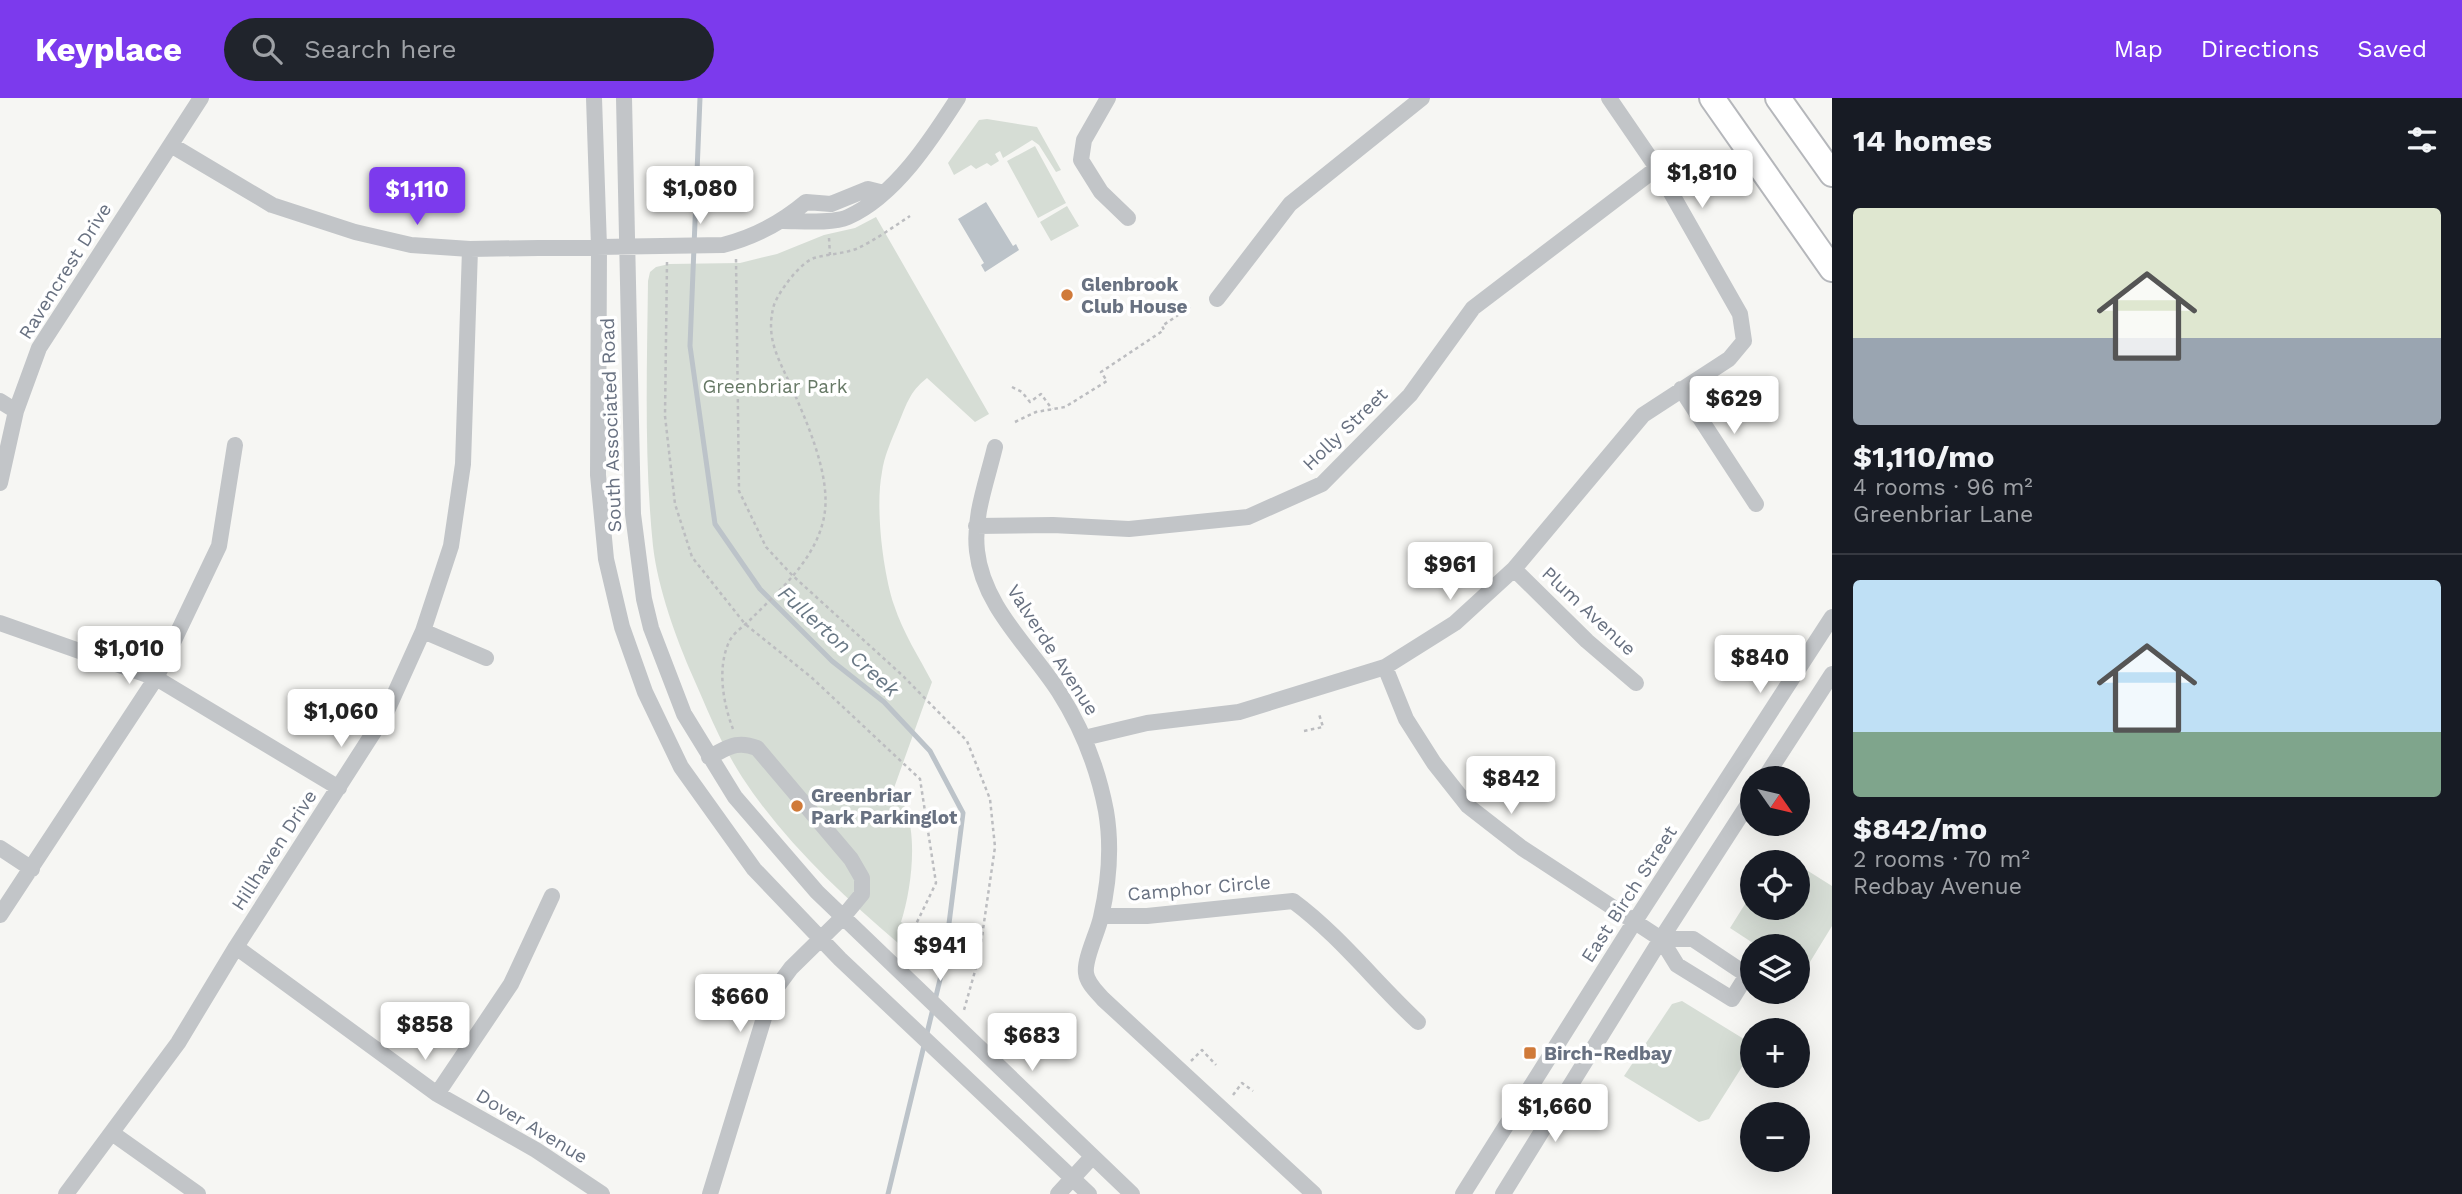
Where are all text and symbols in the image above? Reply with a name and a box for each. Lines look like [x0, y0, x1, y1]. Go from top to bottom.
search box [224, 18, 714, 81]
text: Keyplace [35, 30, 182, 69]
icon: search [248, 30, 286, 68]
text: Search here [304, 34, 457, 64]
text: Map [2114, 35, 2163, 63]
text: Directions [2201, 35, 2319, 63]
text: Saved [2357, 35, 2427, 63]
icon: filters [2403, 121, 2441, 159]
text: 14 homes [1853, 123, 1992, 158]
pin: $1,810 [1645, 150, 1759, 210]
text: $1,810 [1667, 159, 1737, 186]
pin: $1,080 [643, 166, 757, 226]
pin: $1,110 [360, 167, 474, 227]
text: $1,080 [662, 175, 738, 202]
text: $1,110 [385, 176, 449, 203]
street label: Ravencrest Drive [14, 199, 116, 343]
icon: home [2084, 253, 2210, 379]
place label: Glenbrook Club House [1081, 273, 1188, 318]
marker: Glenbrook Club House [1059, 287, 1075, 303]
street label: South Associated Road [596, 317, 626, 533]
park label: Greenbriar Park [702, 375, 848, 398]
pin: $629 [1693, 376, 1775, 436]
street label: Holly Street [1298, 383, 1392, 475]
text: $629 [1706, 385, 1762, 412]
text: $1,110/mo [1853, 439, 1995, 474]
text: 4 rooms · 96 m² [1853, 474, 2033, 501]
text: Greenbriar Lane [1853, 501, 2033, 528]
pin: $961 [1409, 542, 1491, 602]
text: $961 [1424, 551, 1476, 578]
street label: Plum Avenue [1537, 562, 1641, 660]
water label: Fullerton Creek [773, 580, 905, 702]
street label: Valverde Avenue [1002, 580, 1104, 720]
icon: home [2084, 625, 2210, 751]
pin: $1,010 [72, 626, 186, 686]
text: $1,010 [94, 635, 164, 662]
pin: $840 [1719, 636, 1801, 695]
text: $840 [1731, 644, 1789, 671]
pin: $1,060 [284, 690, 398, 749]
text: $1,060 [304, 698, 378, 725]
pin: $842 [1470, 756, 1552, 816]
text: $842 [1482, 765, 1540, 792]
north arrow [1740, 766, 1810, 836]
map controls [1740, 766, 1810, 1172]
place label: Greenbriar Park Parkinglot [811, 784, 958, 829]
street label: Hillhaven Drive [226, 785, 322, 915]
marker: Greenbriar Park Parkinglot [789, 798, 805, 814]
text: $842/mo [1853, 811, 1987, 846]
street label: East Birch Street [1576, 821, 1682, 967]
text: 2 rooms · 70 m² [1853, 846, 2030, 873]
button: locate [1740, 850, 1810, 920]
street label: Camphor Circle [1126, 870, 1272, 906]
text: Redbay Avenue [1853, 873, 2022, 900]
pin: $941 [899, 924, 981, 983]
text: $941 [913, 932, 967, 959]
button: layers [1740, 934, 1810, 1004]
pin: $660 [699, 974, 781, 1034]
text: $660 [711, 983, 769, 1010]
pin: $858 [384, 1002, 466, 1062]
text: $858 [397, 1011, 454, 1038]
pin: $683 [991, 1014, 1073, 1073]
button: + [1740, 1018, 1810, 1088]
text: $683 [1004, 1022, 1060, 1049]
place label: Birch-Redbay [1544, 1042, 1672, 1065]
marker: Birch-Redbay [1522, 1045, 1538, 1061]
street label: Dover Avenue [472, 1084, 592, 1168]
pin: $1,660 [1498, 1084, 1612, 1144]
text: $1,660 [1518, 1093, 1592, 1120]
button: − [1740, 1102, 1810, 1172]

